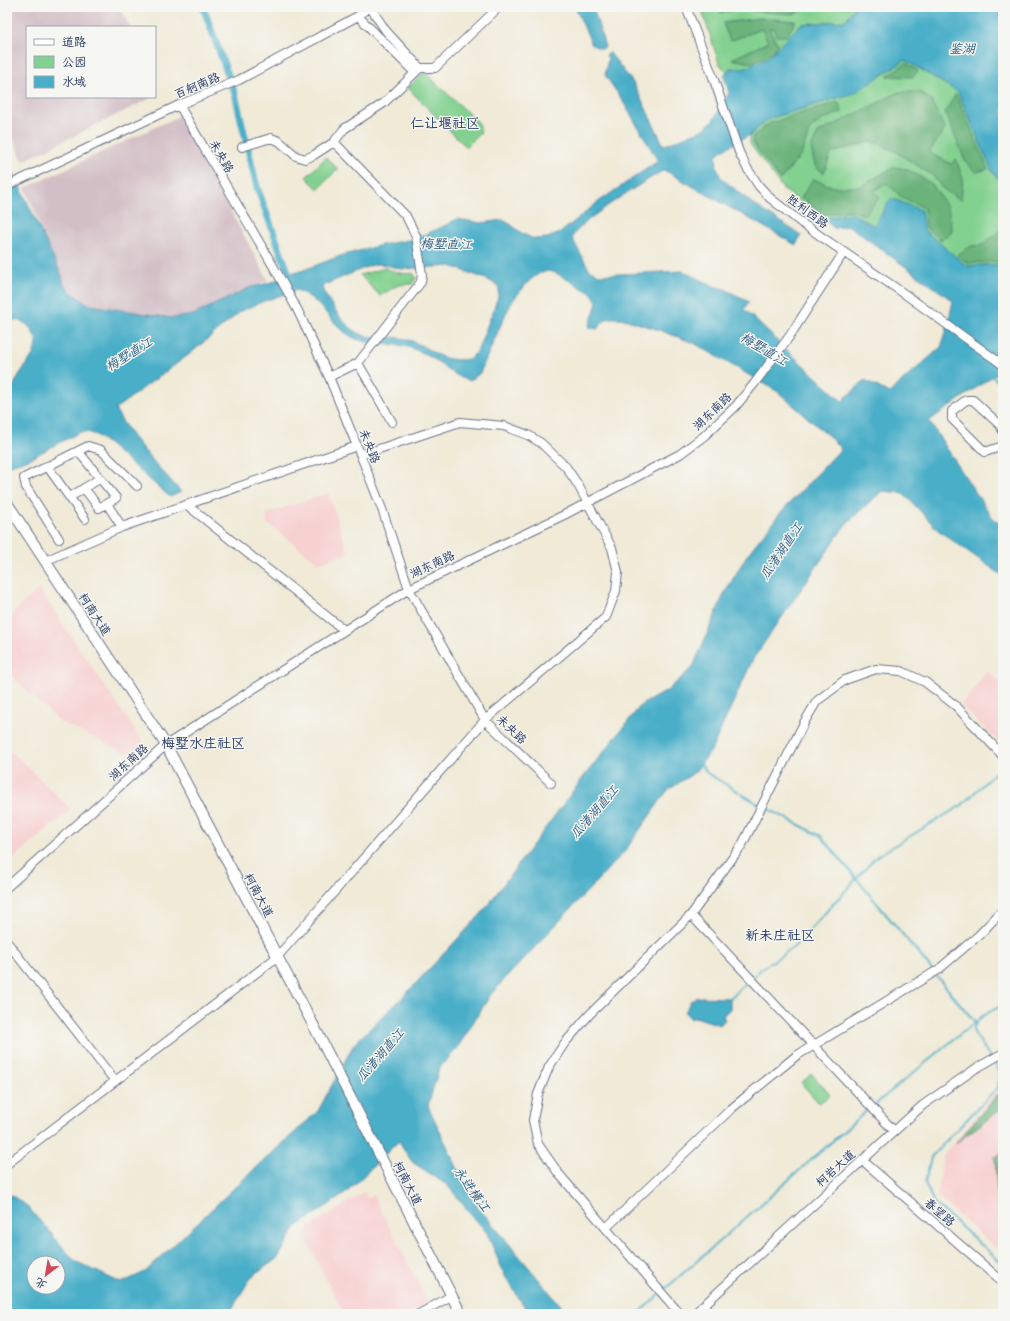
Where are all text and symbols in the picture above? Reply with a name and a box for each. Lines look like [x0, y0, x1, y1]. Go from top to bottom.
legend [26, 26, 156, 98]
text: 道路 [62, 34, 86, 49]
water label: 鉴湖 [949, 40, 977, 57]
text: 公园 [62, 54, 86, 69]
street label: 百舸南路 [172, 69, 222, 101]
text: 水域 [62, 74, 86, 89]
district label: 仁让堰社区 [410, 114, 480, 132]
street label: 未央路 [207, 137, 237, 175]
street label: 胜利西路 [783, 190, 832, 231]
water label: 梅墅直江 [420, 235, 473, 253]
water label: 梅墅直江 [737, 328, 792, 370]
water label: 梅墅直江 [102, 332, 156, 375]
street label: 湖东南路 [690, 389, 734, 433]
street label: 未央路 [356, 426, 384, 466]
water label: 瓜渚湖直江 [756, 518, 807, 583]
street label: 湖东南路 [407, 547, 457, 581]
street label: 柯南大道 [76, 590, 114, 638]
street label: 未央路 [494, 711, 530, 747]
district label: 梅墅水庄社区 [161, 734, 245, 752]
street label: 湖东南路 [105, 740, 151, 784]
water label: 瓜渚湖直江 [566, 781, 622, 842]
street label: 柯南大道 [241, 870, 277, 920]
district label: 新未庄社区 [745, 926, 815, 944]
water label: 瓜渚湖直江 [352, 1024, 408, 1085]
street label: 柯岩大道 [812, 1146, 858, 1190]
street label: 柯南大道 [390, 1158, 426, 1208]
water label: 永进横江 [450, 1163, 495, 1216]
street label: 春望路 [921, 1195, 959, 1229]
north arrow [26, 1255, 66, 1295]
text: 北 [33, 1275, 49, 1292]

